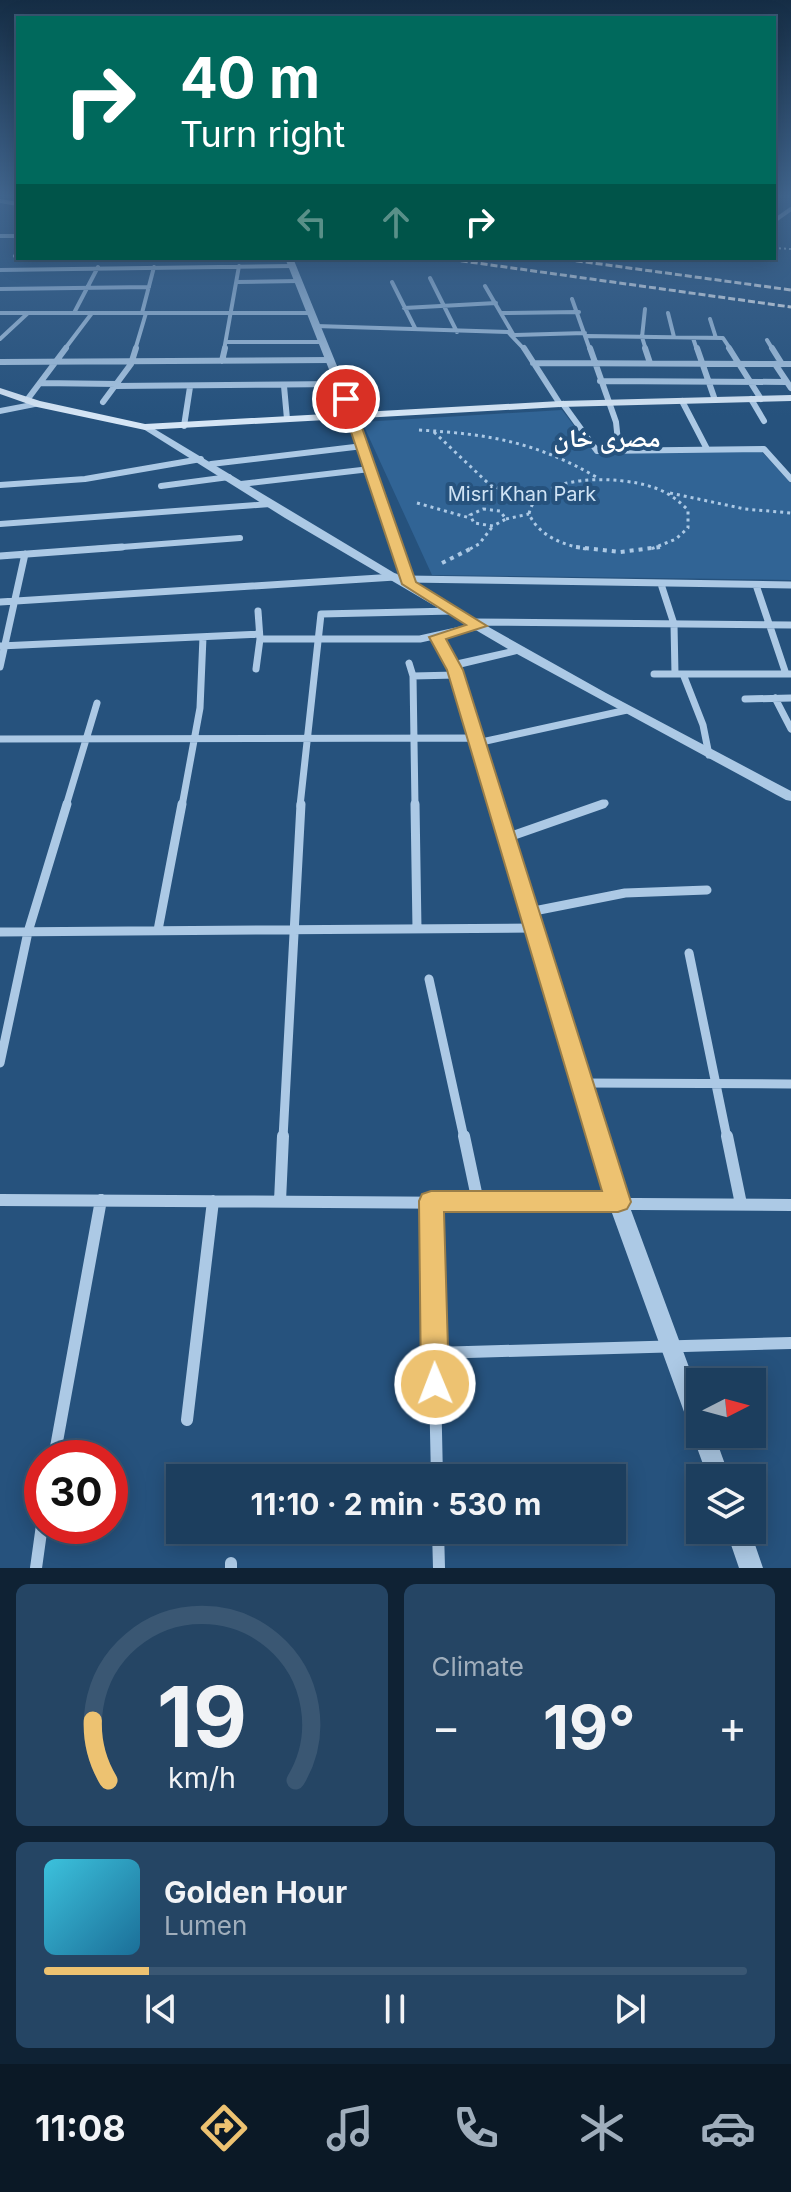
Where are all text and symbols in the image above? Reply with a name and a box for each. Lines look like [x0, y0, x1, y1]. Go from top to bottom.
text: 40 m [180, 44, 320, 112]
icon: right [48, 48, 152, 152]
text: Turn right [180, 112, 345, 156]
icon: left [290, 200, 334, 244]
icon: ahead [374, 200, 418, 244]
icon: right [458, 200, 502, 244]
pin [312, 365, 380, 433]
icon: arrive [324, 377, 368, 421]
district label: مصری خان [553, 422, 661, 454]
park label: Misri Khan Park [448, 482, 596, 506]
position arrow [393, 1342, 477, 1426]
north arrow [686, 1368, 766, 1448]
map controls [686, 1368, 766, 1544]
speed limit sign: 30 [24, 1440, 128, 1544]
button: layers [686, 1464, 766, 1544]
text: 11:10 · 2 min · 530 m [251, 1486, 541, 1522]
text: Climate [432, 1651, 524, 1682]
text: 19 [157, 1666, 247, 1767]
text: 19° [543, 1691, 635, 1763]
text: − [432, 1700, 461, 1754]
text: + [718, 1700, 747, 1754]
text: km/h [168, 1760, 236, 1795]
text: Golden Hour [164, 1874, 347, 1910]
text: Lumen [164, 1910, 247, 1941]
icon: previous [139, 1987, 183, 2031]
icon: pause [373, 1987, 417, 2031]
icon: next [608, 1987, 652, 2031]
icon: directions [196, 2100, 252, 2156]
icon: music [322, 2100, 378, 2156]
icon: phone [448, 2100, 504, 2156]
icon: climate [574, 2100, 630, 2156]
icon: car [700, 2100, 756, 2156]
text: 11:08 [35, 2106, 126, 2150]

